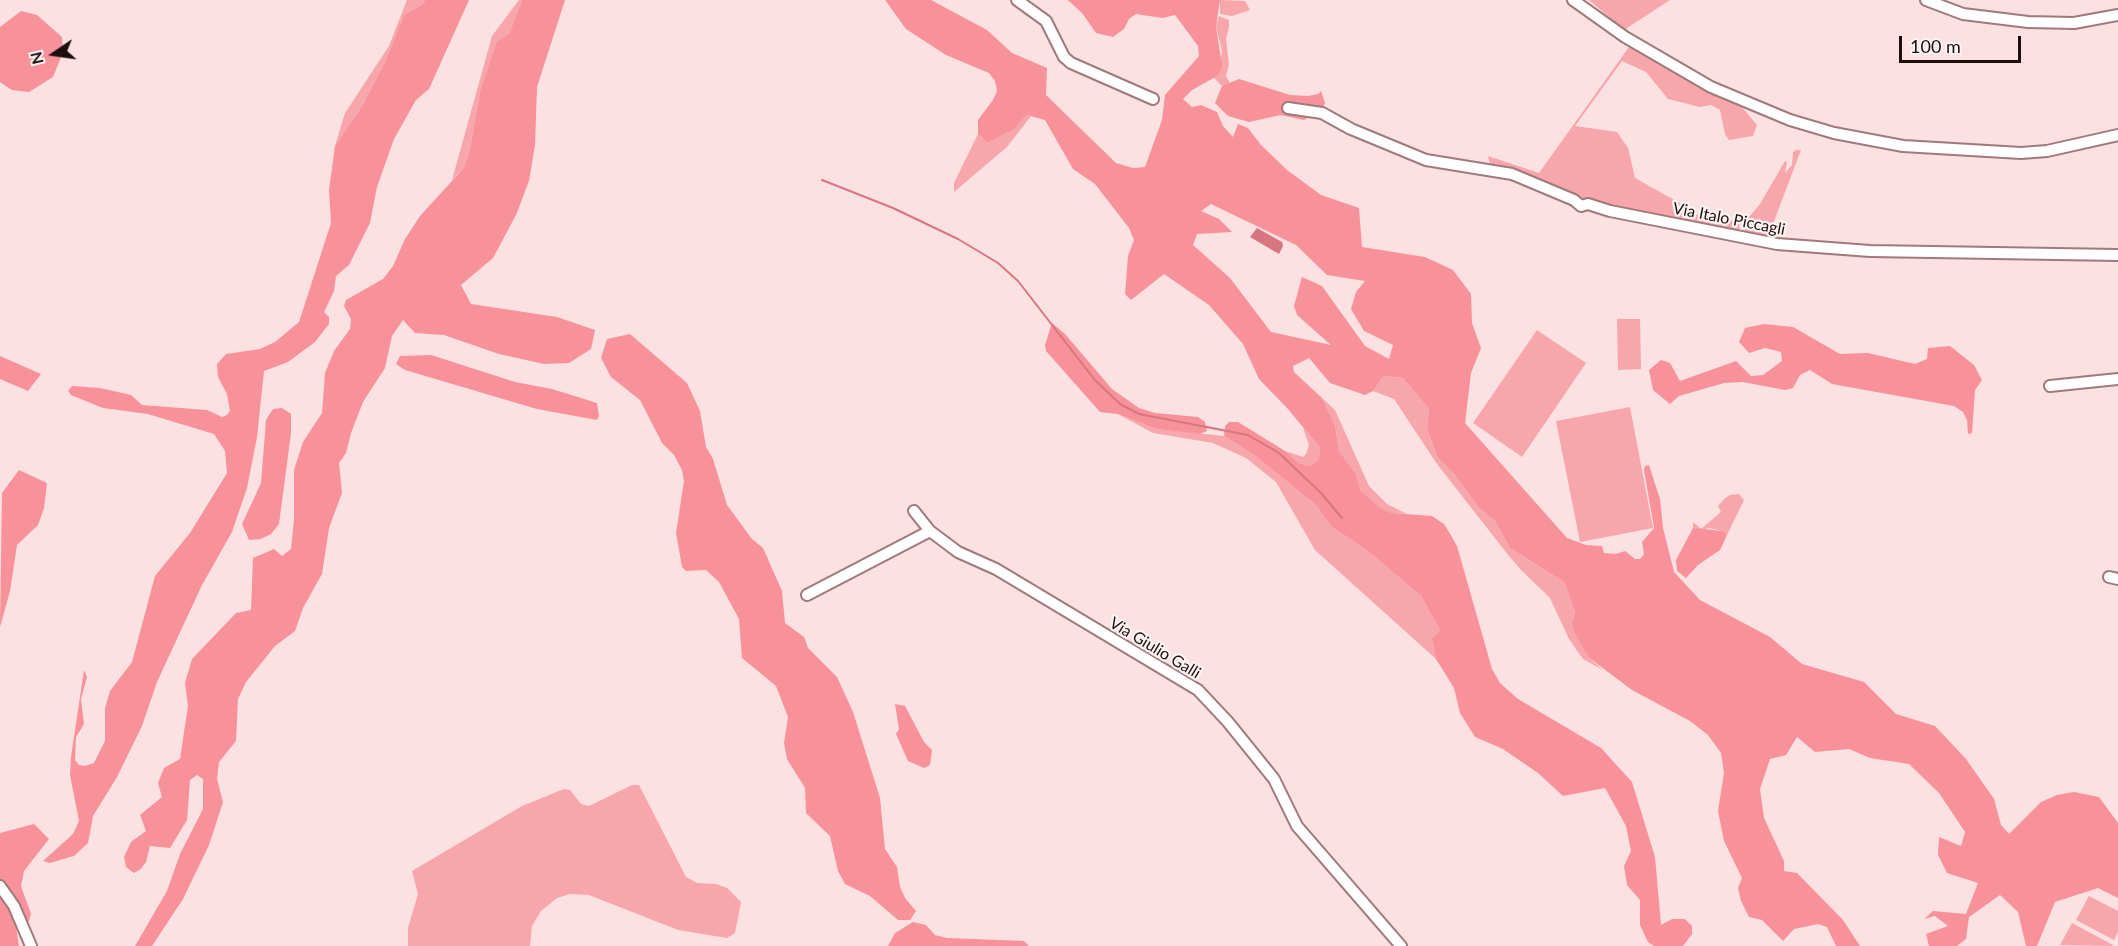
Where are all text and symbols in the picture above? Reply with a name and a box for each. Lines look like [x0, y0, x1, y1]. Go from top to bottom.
north arrow [24, 24, 84, 84]
scale bar [1902, 24, 2024, 62]
text: 100 m [1910, 35, 1961, 57]
text: N [25, 50, 47, 66]
street label: Via Italo Piccagli [1671, 199, 1787, 239]
street label: Via Giulio Galli [1106, 613, 1204, 683]

